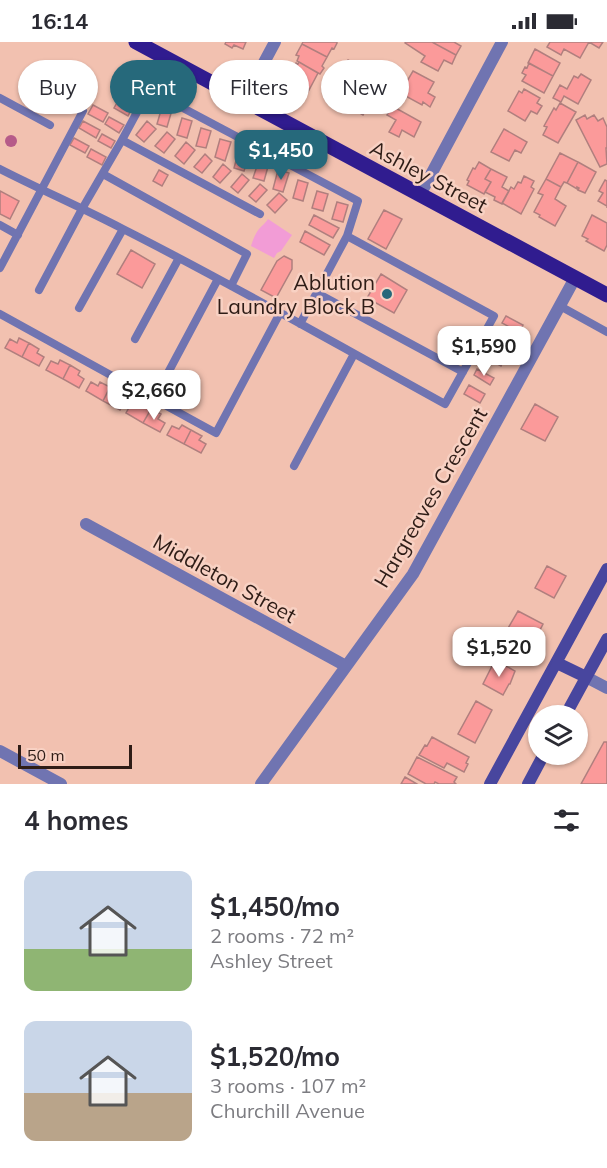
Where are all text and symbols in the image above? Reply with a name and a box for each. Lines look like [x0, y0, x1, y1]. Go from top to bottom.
text: 16:14 [30, 7, 88, 35]
chip: Buy [18, 60, 98, 114]
chip: Rent [110, 60, 197, 114]
chip: Filters [209, 60, 309, 114]
chip: New [321, 60, 409, 114]
pin: $1,450 [232, 130, 330, 181]
street label: Ashley Street [366, 134, 492, 218]
text: $1,450 [249, 137, 313, 162]
place label: Ablution Laundry Block B [217, 269, 375, 319]
marker: Ablution Laundry Block B [380, 287, 394, 301]
pin: $1,590 [435, 326, 533, 377]
text: $1,590 [452, 333, 516, 358]
pin: $2,660 [105, 370, 203, 421]
text: $2,660 [122, 377, 186, 402]
street label: Hargreaves Crescent [368, 402, 492, 592]
street label: Middleton Street [149, 528, 301, 628]
pin: $1,520 [450, 627, 548, 678]
text: $1,520 [467, 634, 531, 659]
map controls [528, 705, 588, 765]
button: layers [528, 705, 588, 765]
scale bar [18, 742, 132, 770]
text: 50 m [27, 745, 64, 765]
text: 4 homes [24, 804, 128, 837]
icon: filters [550, 804, 583, 837]
text: $1,450/mo [210, 890, 340, 923]
icon: home [72, 895, 144, 967]
text: 2 rooms · 72 m² [210, 923, 354, 948]
text: Ashley Street [210, 948, 333, 973]
text: $1,520/mo [210, 1040, 340, 1073]
icon: home [72, 1045, 144, 1117]
text: 3 rooms · 107 m² [210, 1073, 366, 1098]
text: Churchill Avenue [210, 1098, 365, 1123]

